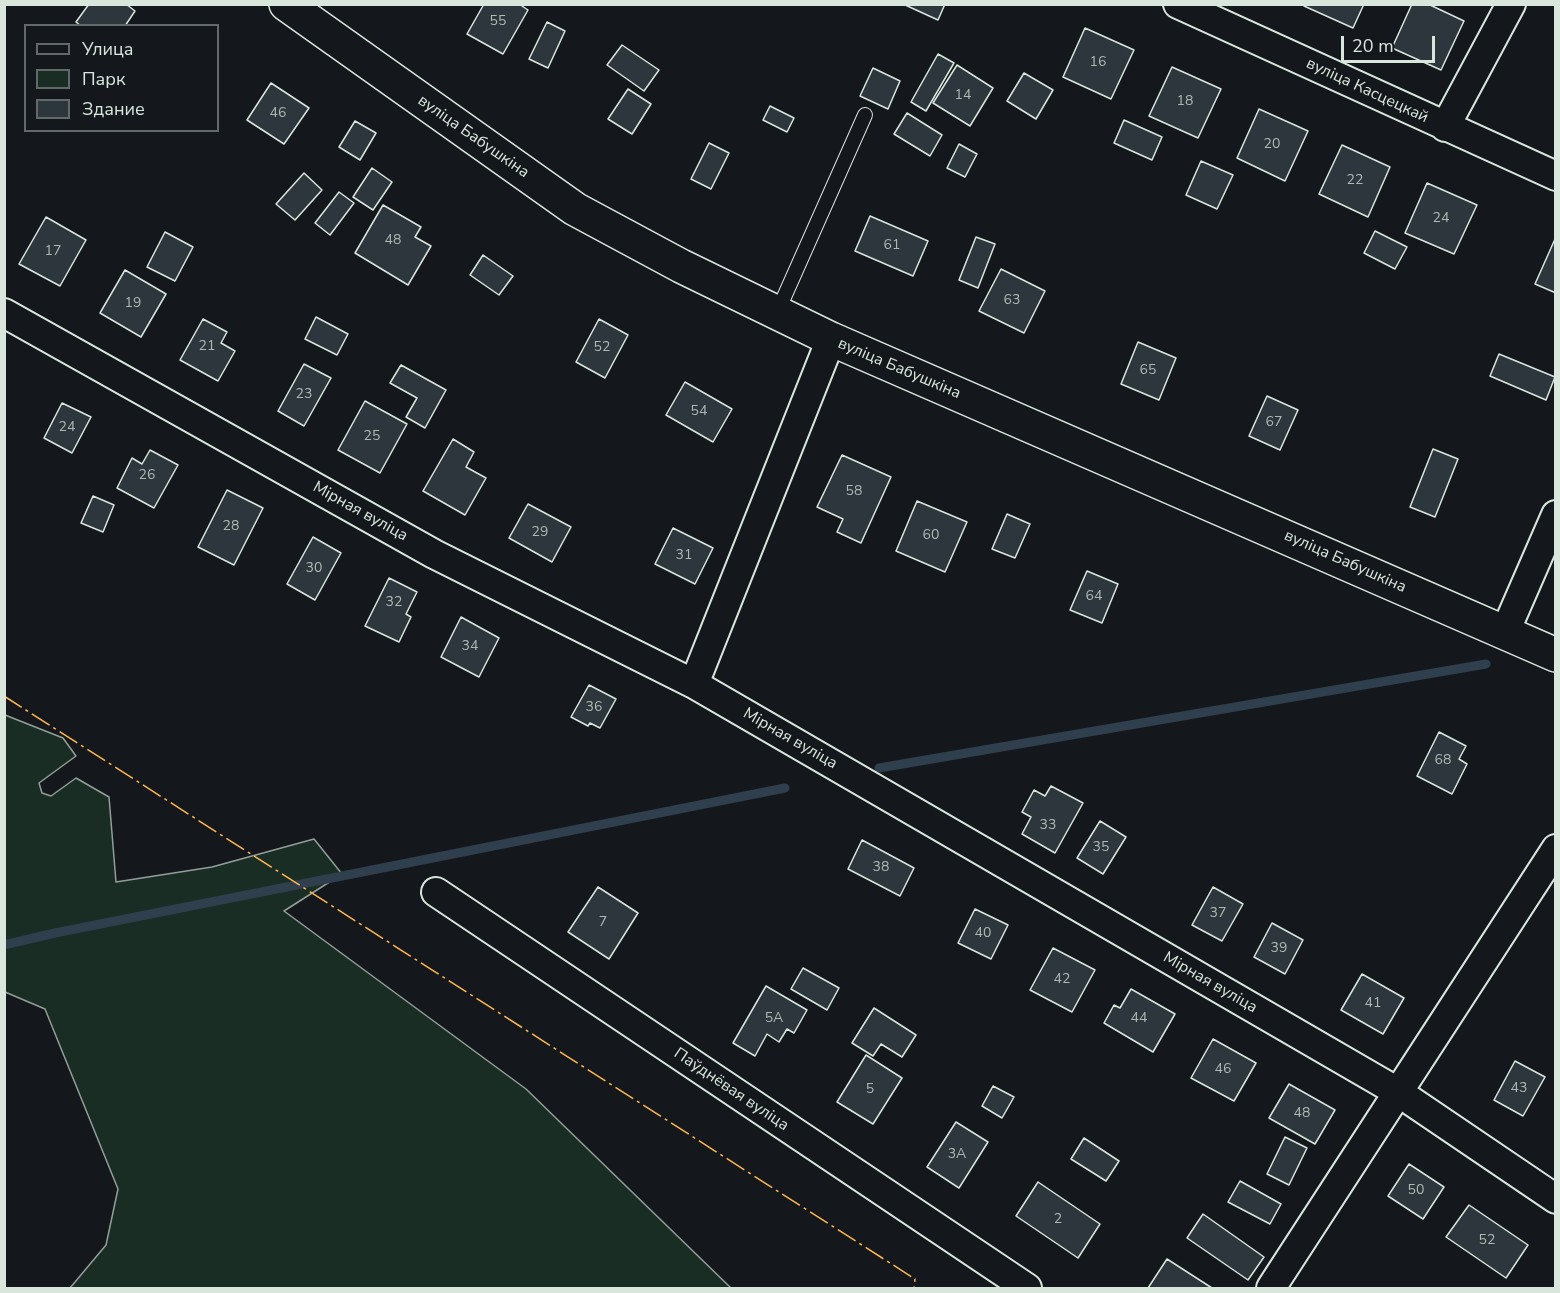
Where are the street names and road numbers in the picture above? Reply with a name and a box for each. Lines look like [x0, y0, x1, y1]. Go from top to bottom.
street label: вуліца Касцецкай [1303, 54, 1431, 128]
street label: вуліца Бабушкіна [414, 91, 532, 183]
street label: вуліца Бабушкіна [835, 334, 963, 404]
street label: Мірная вуліца [309, 478, 411, 546]
street label: вуліца Бабушкіна [1281, 526, 1409, 598]
street label: Мірная вуліца [739, 704, 841, 774]
street label: Мірная вуліца [1159, 948, 1261, 1018]
street label: Паўднёвая вуліца [670, 1044, 792, 1136]

